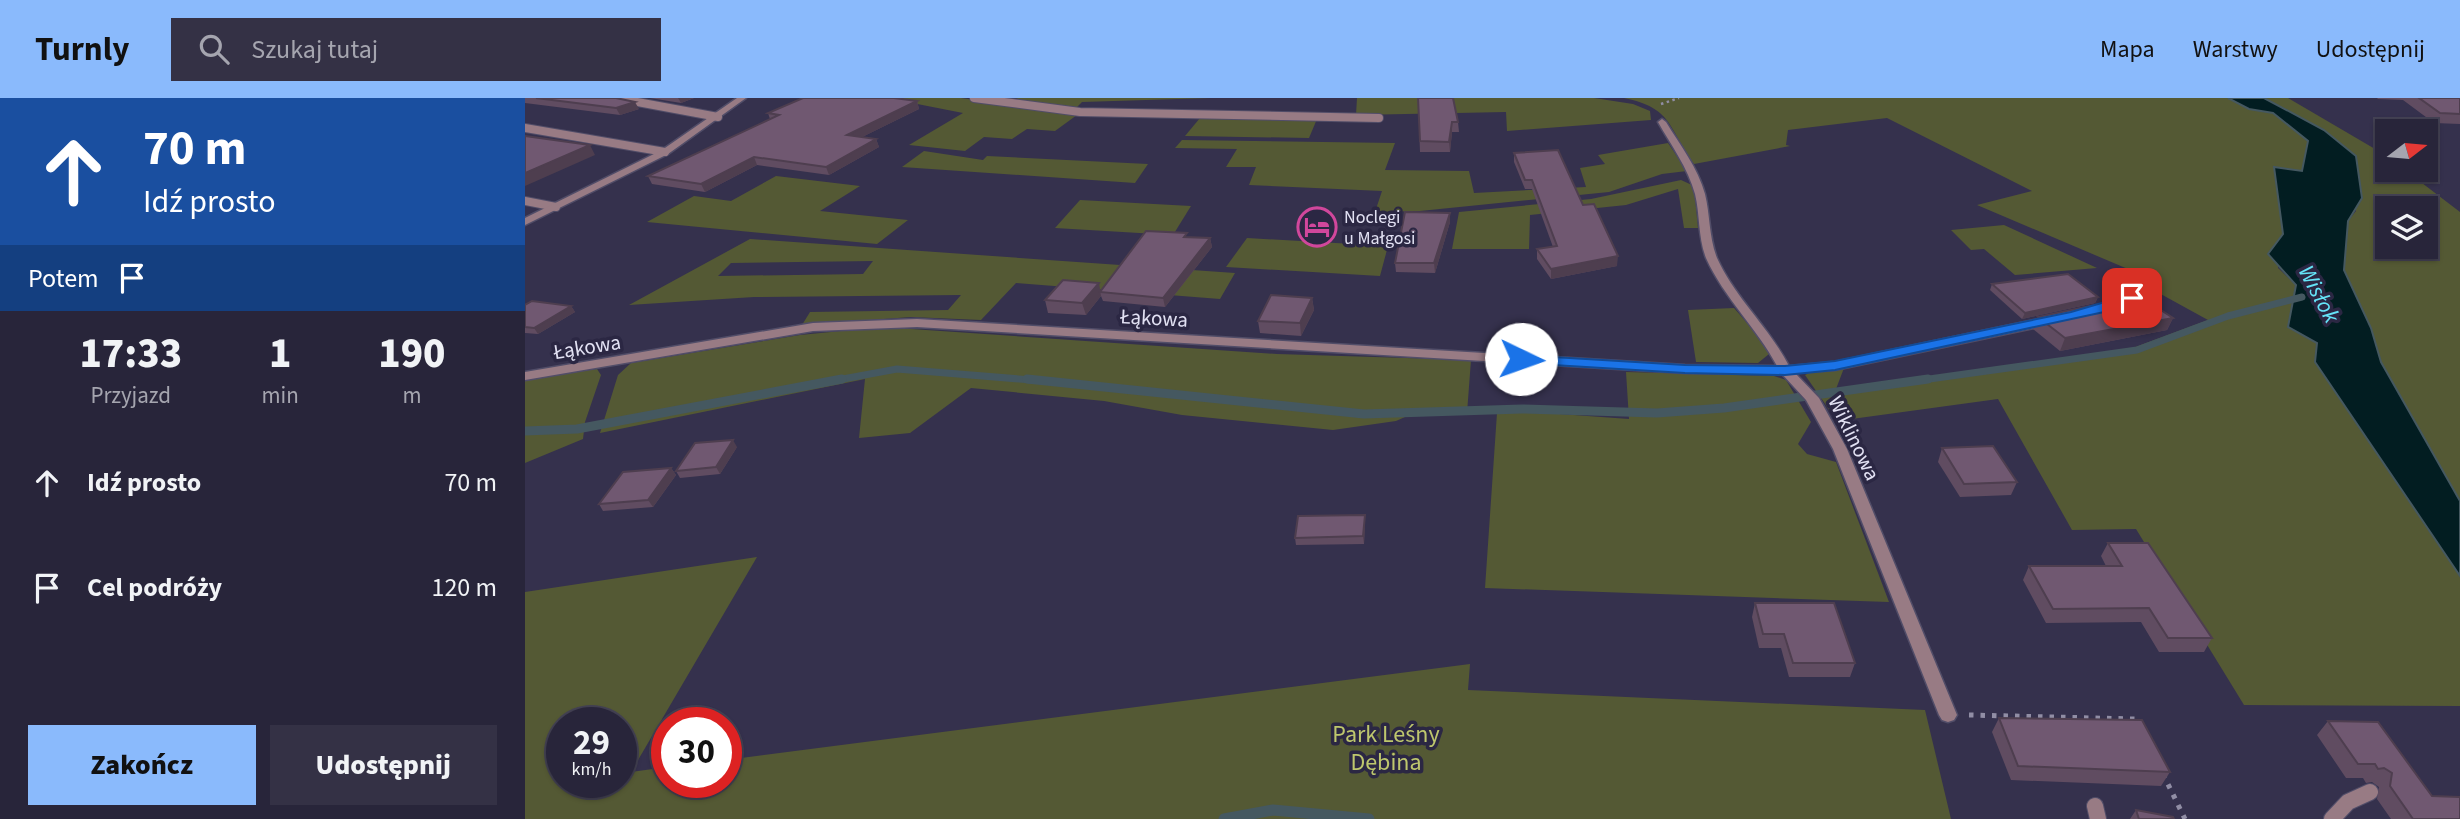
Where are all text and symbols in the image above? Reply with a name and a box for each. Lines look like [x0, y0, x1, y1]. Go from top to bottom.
search box [171, 18, 661, 81]
text: Turnly [35, 26, 129, 73]
icon: search [195, 30, 233, 68]
text: Szukaj tutaj [251, 31, 378, 68]
text: Mapa [2100, 32, 2155, 67]
text: Warstwy [2193, 32, 2278, 67]
text: Udostępnij [2316, 32, 2425, 67]
text: 70 m [143, 114, 247, 184]
north arrow [2375, 119, 2438, 182]
map controls [2375, 119, 2438, 259]
icon: ahead [28, 126, 119, 217]
text: Idź prosto [143, 179, 275, 225]
button: layers [2375, 196, 2438, 259]
place label: Noclegi u Małgosi [1344, 205, 1415, 251]
hotel icon: Noclegi u Małgosi [1296, 206, 1338, 248]
icon: arrive [113, 259, 151, 297]
water label: Wisłok [2290, 259, 2348, 330]
text: Potem [28, 260, 99, 297]
pin [2102, 268, 2162, 328]
icon: arrive [2113, 279, 2151, 317]
street label: Łąkowa [1118, 301, 1189, 335]
position arrow [1484, 322, 1558, 396]
text: 17:33 [79, 324, 182, 384]
text: 1 [269, 324, 291, 384]
text: 190 [378, 324, 446, 384]
street label: Łąkowa [550, 327, 623, 367]
text: Przyjazd [90, 379, 171, 412]
text: min [262, 379, 299, 412]
text: m [402, 379, 421, 412]
street label: Wiklinowa [1821, 391, 1887, 485]
icon: ahead [28, 464, 66, 502]
text: Idź prosto [87, 464, 201, 501]
text: 70 m [444, 464, 497, 501]
icon: arrive [28, 569, 66, 607]
text: Cel podróży [87, 569, 222, 606]
text: 120 m [431, 569, 497, 606]
speed limit sign: 30 [651, 707, 742, 798]
park label: Park Leśny Dębina [1332, 717, 1440, 780]
text: 29 [573, 718, 610, 768]
button: Zakończ [28, 725, 256, 805]
button: Udostępnij [270, 725, 497, 805]
text: km/h [572, 757, 611, 782]

